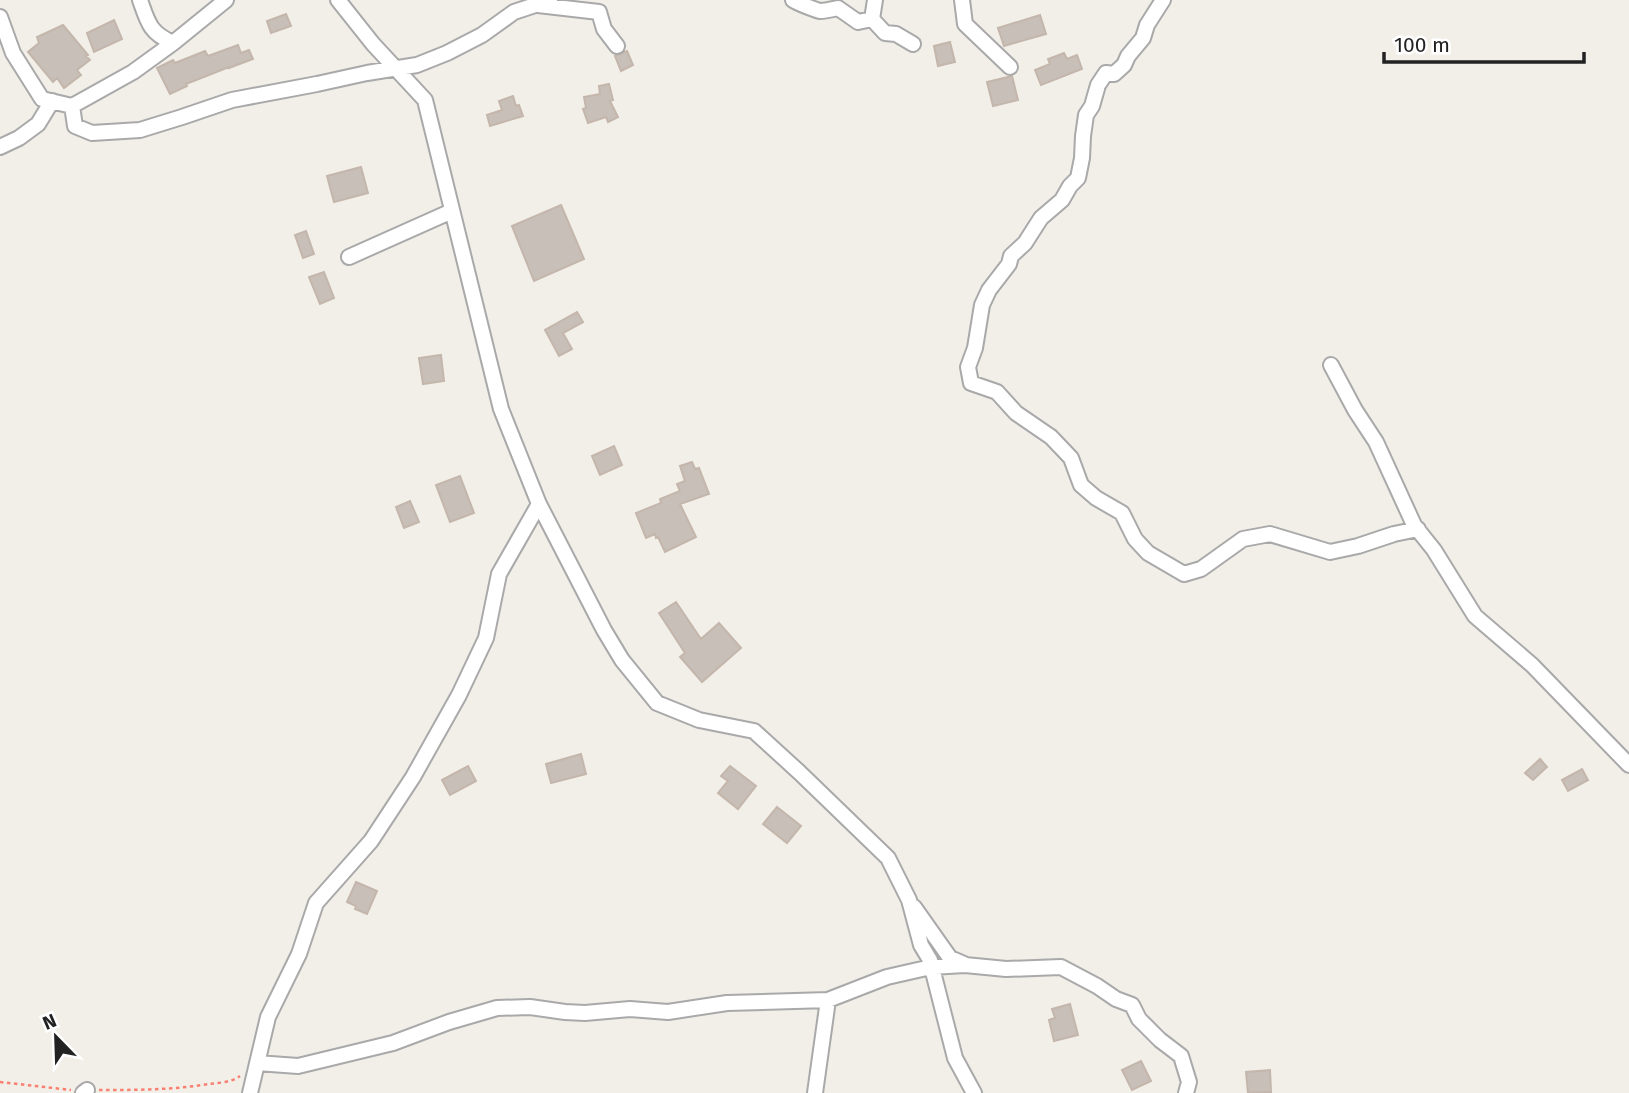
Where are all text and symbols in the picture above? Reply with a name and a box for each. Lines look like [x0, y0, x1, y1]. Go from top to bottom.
scale bar [1384, 21, 1584, 65]
text: 100 m [1394, 32, 1450, 58]
north arrow [21, 1002, 91, 1072]
text: N [39, 1009, 60, 1035]

